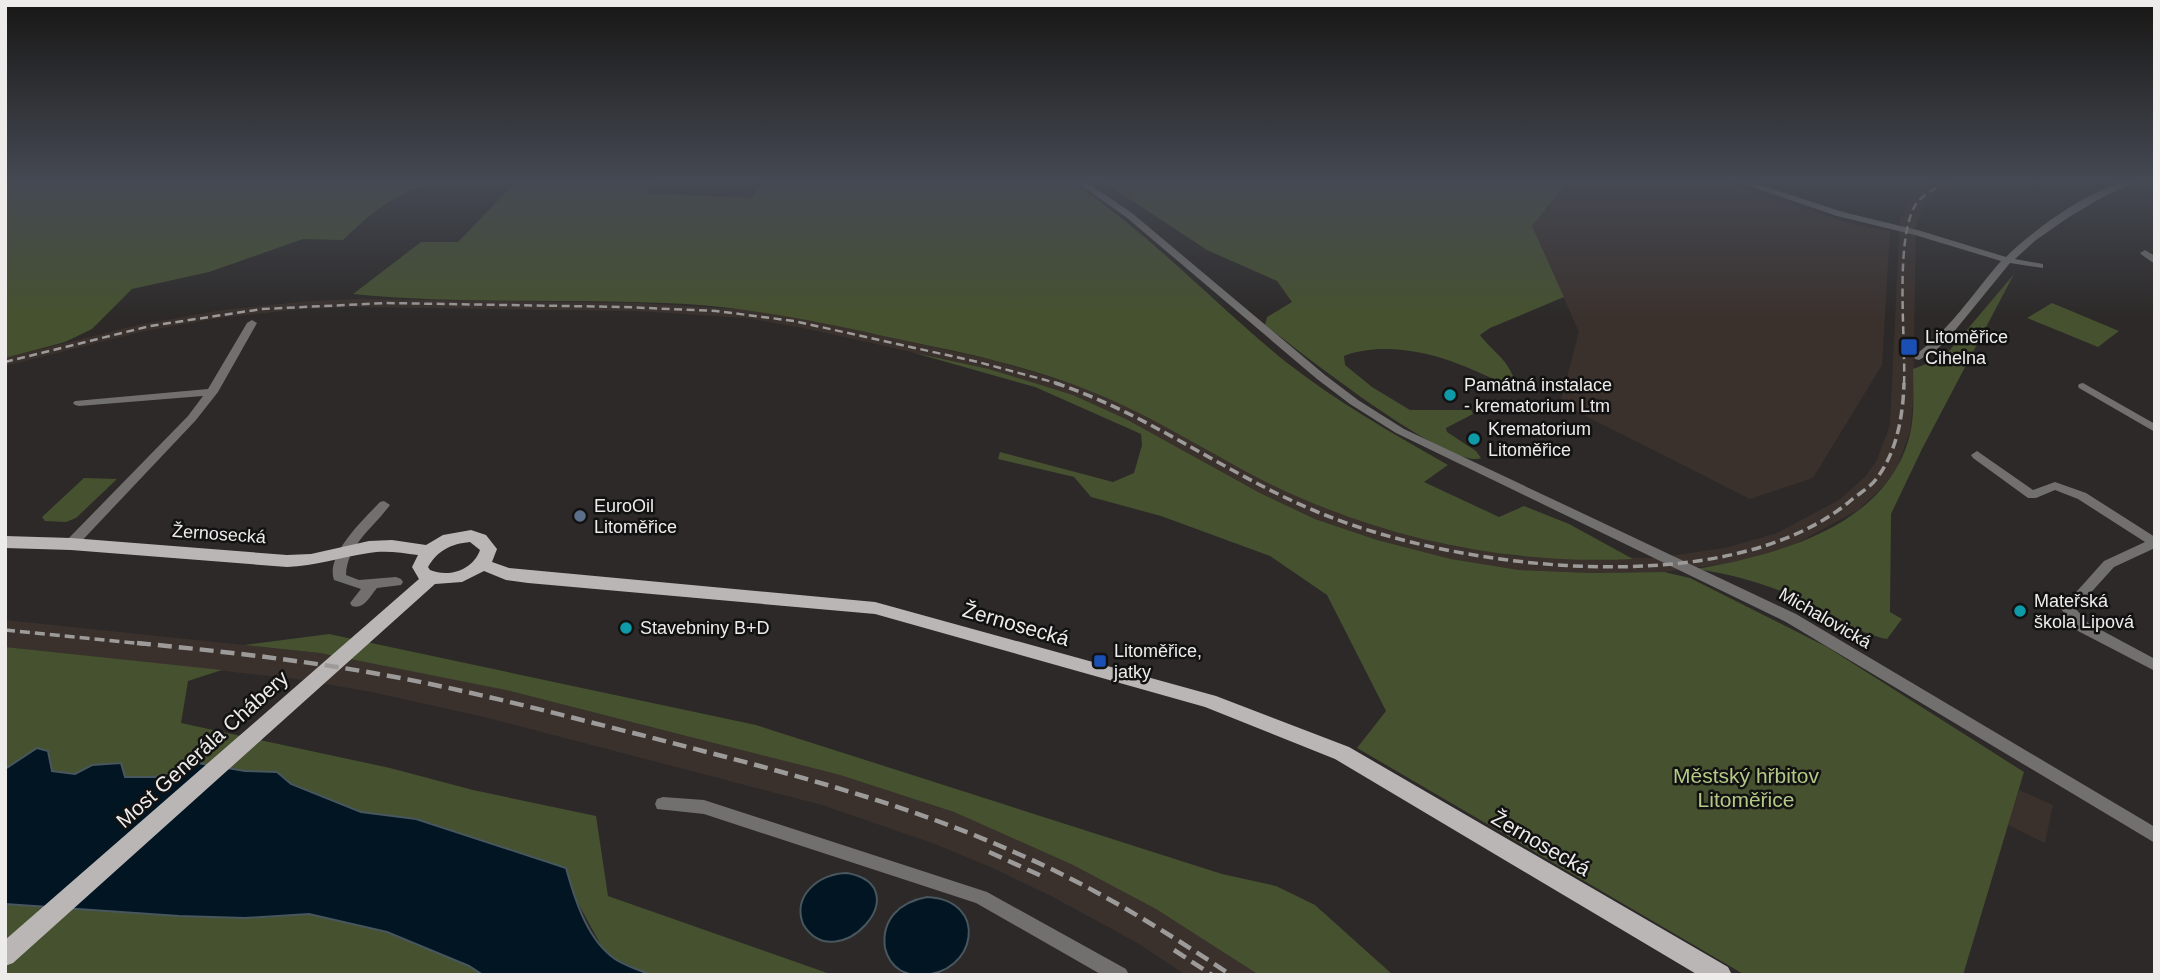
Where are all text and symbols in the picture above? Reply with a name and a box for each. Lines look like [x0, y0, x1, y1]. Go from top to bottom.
place label: Litoměřice Cihelna [1925, 327, 2008, 368]
marker: Litoměřice Cihelna [1899, 337, 1919, 357]
place label: Památná instalace - krematorium Ltm [1464, 375, 1612, 416]
marker: Památná instalace - krematorium Ltm [1442, 387, 1458, 403]
place label: Krematorium Litoměřice [1488, 419, 1591, 460]
marker: Krematorium Litoměřice [1466, 431, 1482, 447]
place label: EuroOil Litoměřice [594, 496, 677, 537]
marker: EuroOil Litoměřice [572, 508, 588, 524]
street label: Žernosecká [171, 521, 268, 547]
street label: Michalovická [1775, 584, 1875, 653]
place label: Mateřská škola Lipová [2034, 591, 2135, 632]
street label: Žernosecká [960, 598, 1072, 650]
marker: Mateřská škola Lipová [2012, 603, 2028, 619]
place label: Stavebniny B+D [640, 618, 770, 638]
marker: Stavebniny B+D [618, 620, 634, 636]
place label: Litoměřice, jatky [1113, 641, 1202, 682]
marker: Litoměřice, jatky [1092, 653, 1108, 669]
street label: Most Generála Chábery [111, 666, 293, 832]
park label: Městský hřbitov Litoměřice [1673, 764, 1819, 811]
street label: Žernosecká [1488, 806, 1595, 881]

